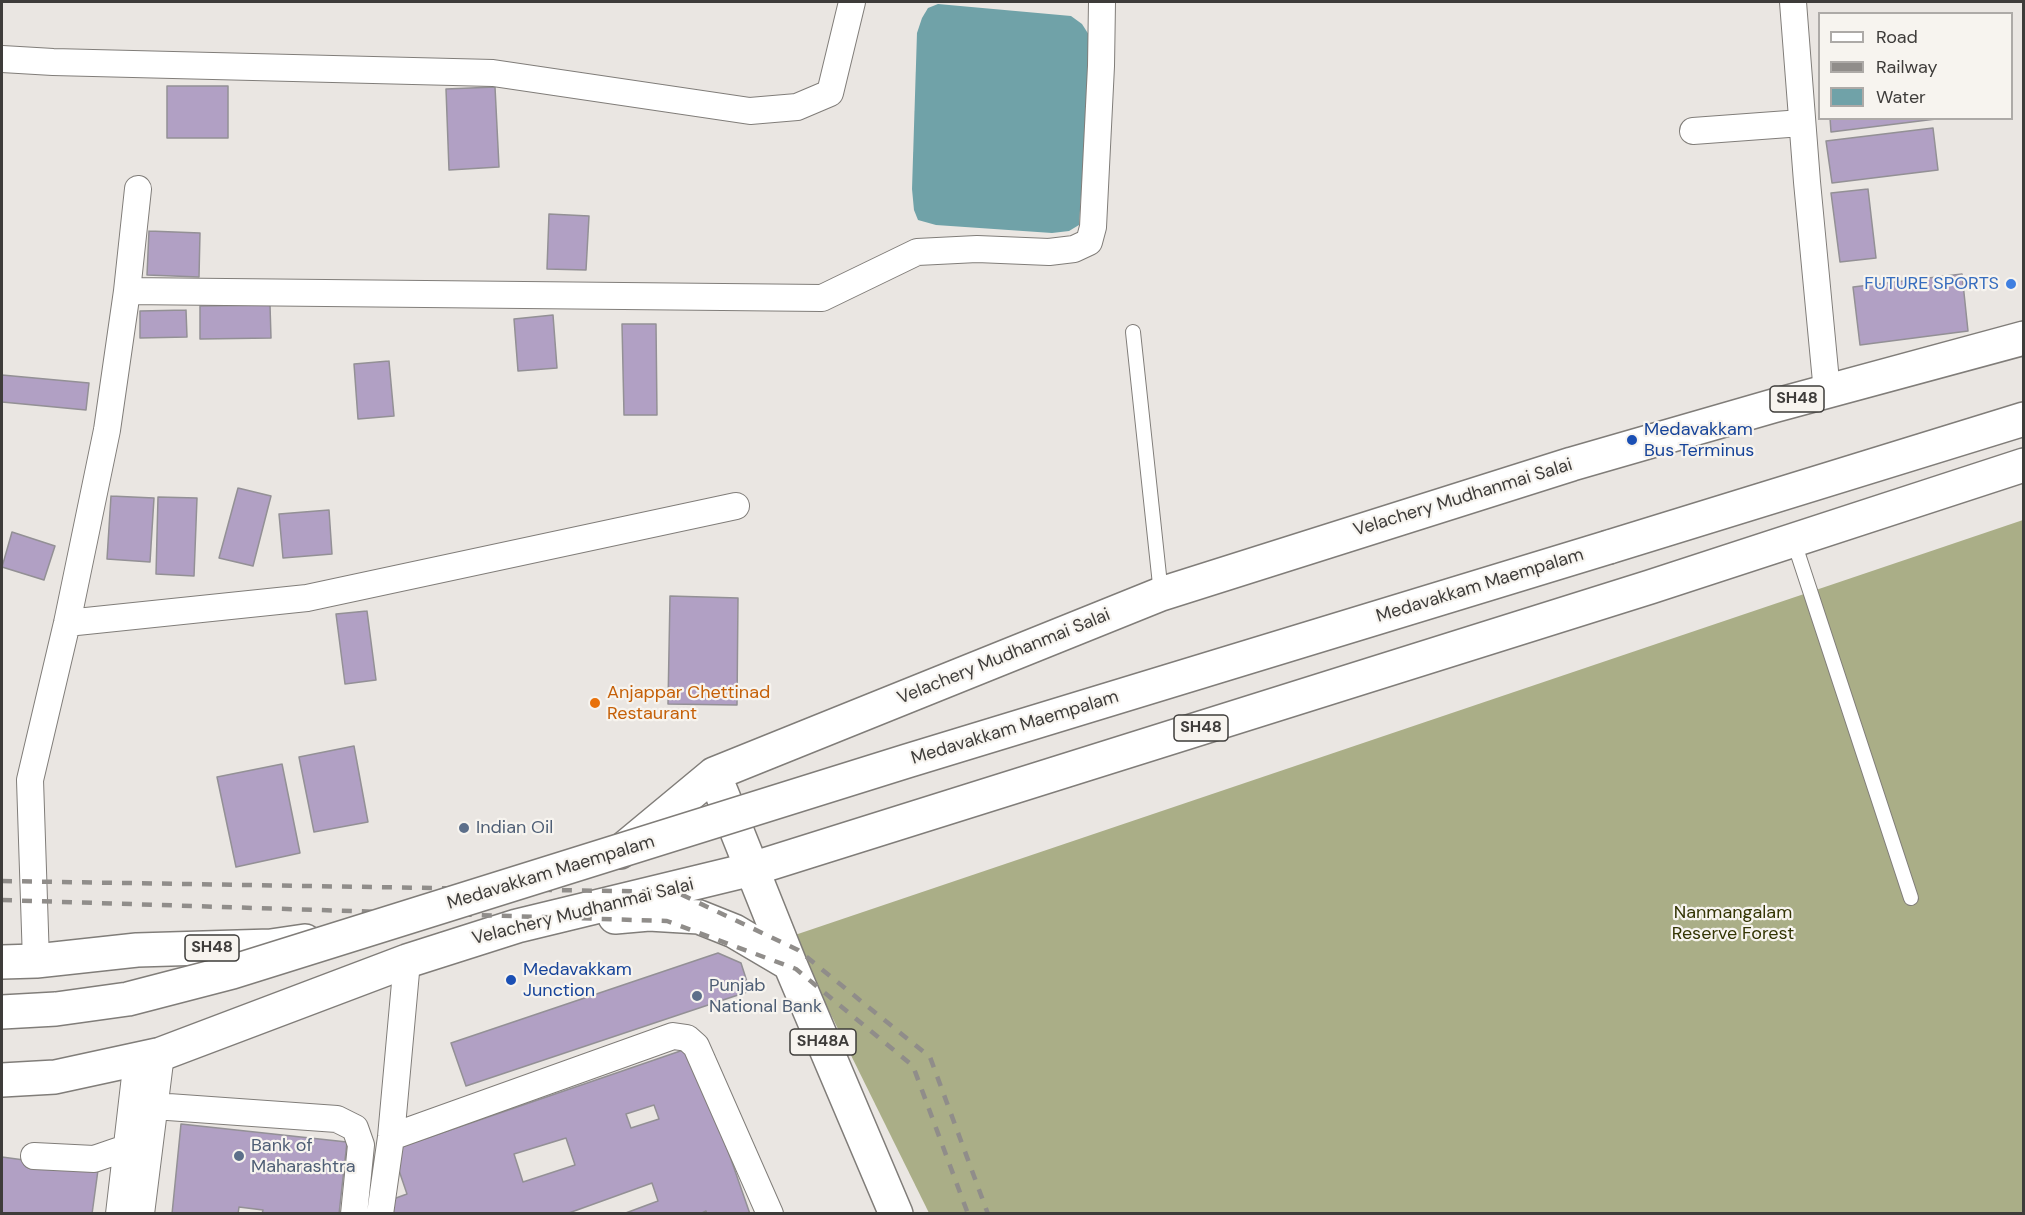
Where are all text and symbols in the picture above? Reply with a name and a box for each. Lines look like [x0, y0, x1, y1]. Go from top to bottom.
legend [1818, 12, 2013, 120]
text: Road [1876, 25, 1918, 49]
text: Railway [1876, 55, 1938, 79]
text: Water [1876, 85, 1926, 109]
place label: FUTURE SPORTS [1864, 273, 1999, 295]
marker: FUTURE SPORTS [2004, 277, 2018, 291]
road number: SH48 [1770, 386, 1824, 412]
place label: Medavakkam Bus Terminus [1644, 419, 1754, 462]
marker: Medavakkam Bus Terminus [1625, 433, 1639, 447]
street label: Velachery Mudhanmai Salai [1351, 454, 1575, 542]
street label: Medavakkam Maempalam [1374, 544, 1586, 628]
street label: Velachery Mudhanmai Salai [894, 604, 1114, 710]
place label: Anjappar Chettinad Restaurant [607, 682, 770, 724]
street label: Medavakkam Maempalam [909, 686, 1121, 770]
marker: Anjappar Chettinad Restaurant [588, 696, 602, 710]
road number: SH48 [1174, 715, 1228, 741]
place label: Indian Oil [476, 817, 553, 839]
marker: Indian Oil [457, 821, 471, 835]
street label: Medavakkam Maempalam [445, 831, 657, 915]
street label: Velachery Mudhanmai Salai [470, 874, 696, 950]
park label: Nanmangalam Reserve Forest [1672, 902, 1794, 944]
road number: SH48 [185, 935, 239, 961]
place label: Medavakkam Junction [523, 959, 632, 1002]
marker: Medavakkam Junction [504, 973, 518, 987]
place label: Punjab National Bank [709, 975, 822, 1018]
marker: Punjab National Bank [690, 989, 704, 1003]
road number: SH48A [790, 1029, 856, 1055]
place label: Bank of Maharashtra [251, 1135, 355, 1178]
marker: Bank of Maharashtra [232, 1149, 246, 1163]

